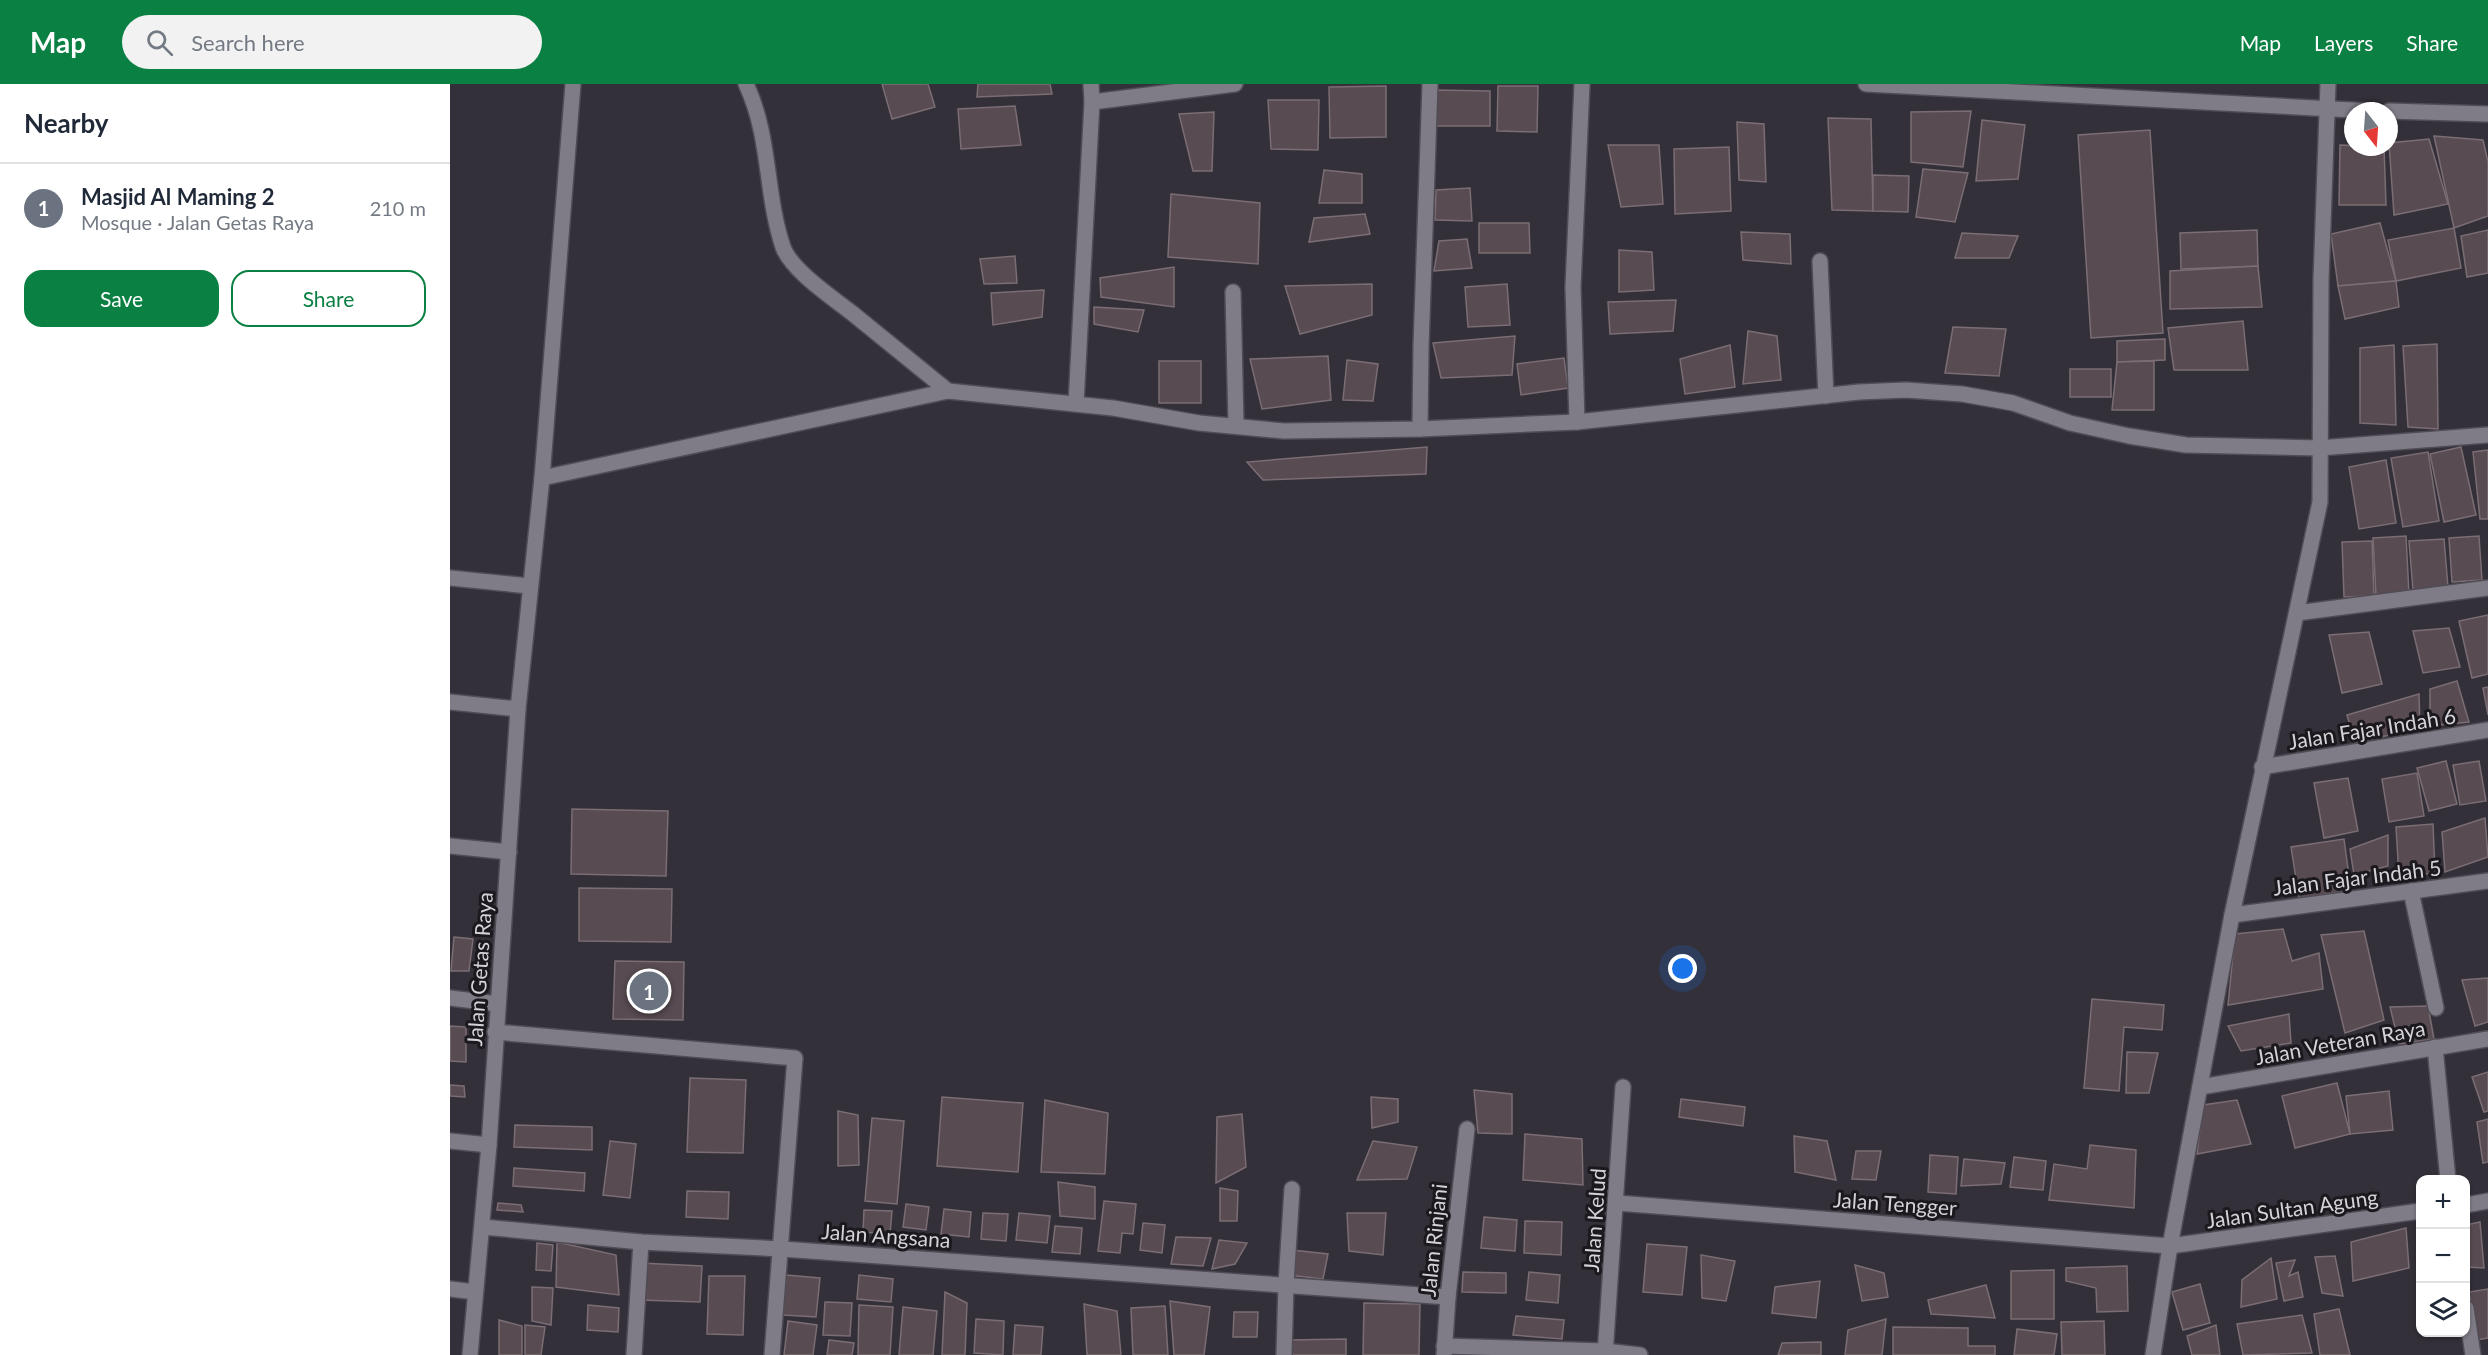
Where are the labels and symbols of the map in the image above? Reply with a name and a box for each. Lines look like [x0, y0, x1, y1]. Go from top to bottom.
north arrow [2344, 102, 2398, 156]
street label: Jalan Fajar Indah 6 [2287, 702, 2457, 754]
street label: Jalan Fajar Indah 5 [2272, 854, 2442, 900]
street label: Jalan Getas Raya [461, 891, 497, 1047]
your location [1668, 954, 1697, 983]
pin: 1 [630, 968, 668, 1014]
street label: Jalan Veteran Raya [2253, 1015, 2427, 1069]
street label: Jalan Kelud [1578, 1167, 1610, 1273]
street label: Jalan Rinjani [1415, 1182, 1451, 1298]
street label: Jalan Sultan Agung [2205, 1184, 2380, 1232]
street label: Jalan Tengger [1832, 1186, 1958, 1220]
street label: Jalan Angsana [821, 1218, 951, 1252]

